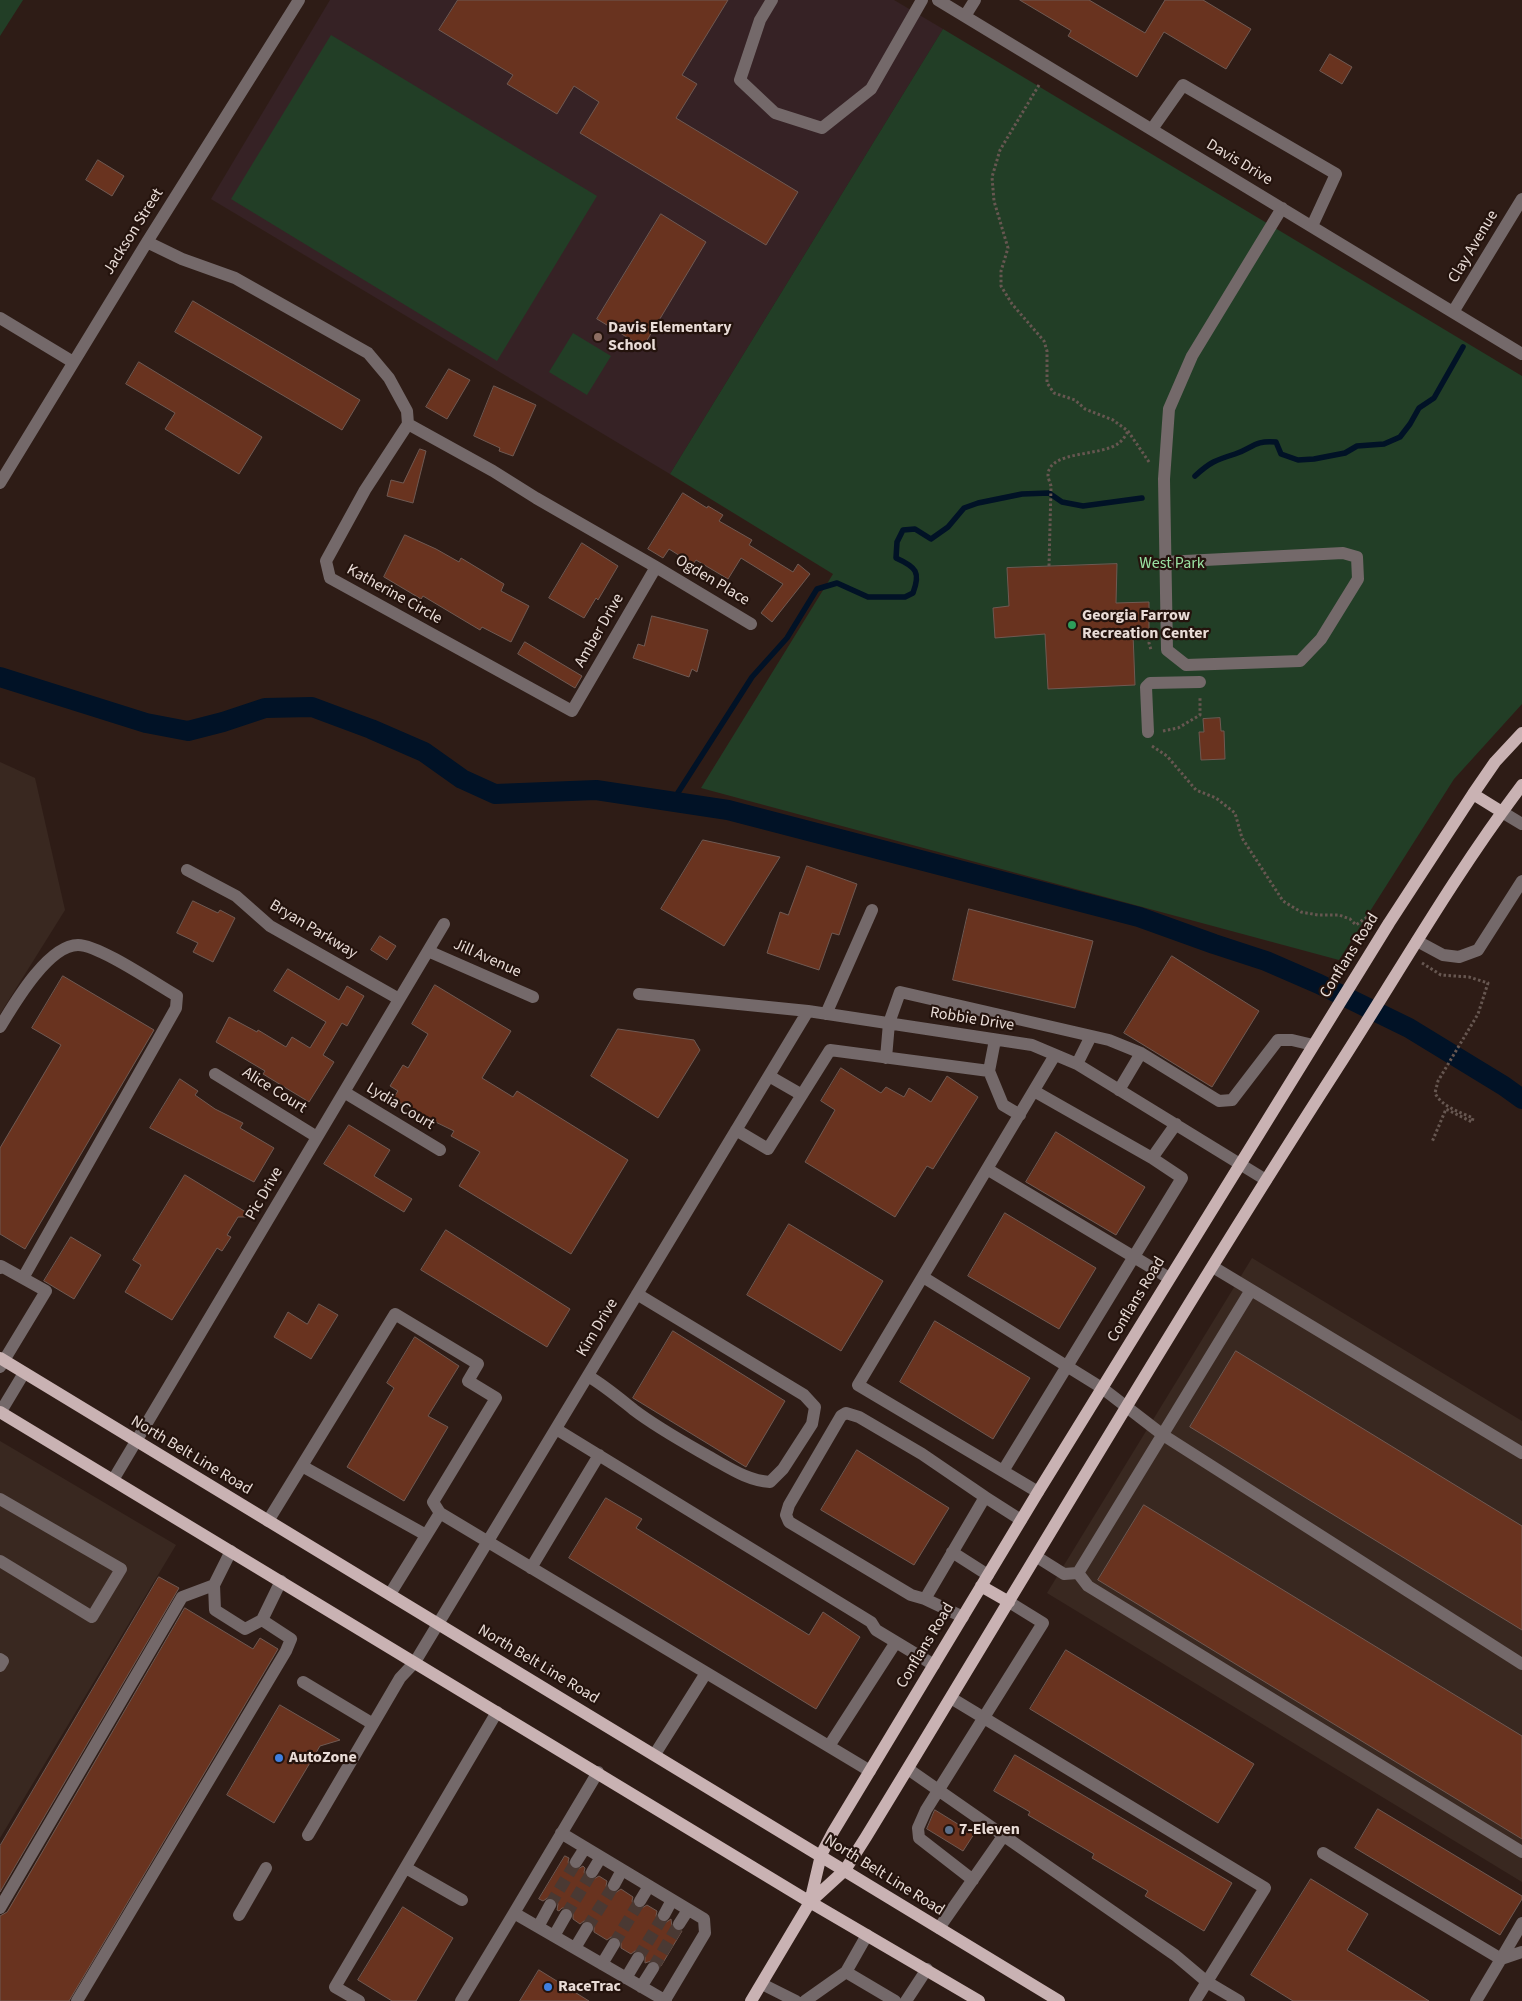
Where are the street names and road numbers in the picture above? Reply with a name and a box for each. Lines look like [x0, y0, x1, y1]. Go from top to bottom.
street label: Davis Drive [1202, 136, 1276, 190]
street label: Jackson Street [100, 185, 168, 279]
street label: Clay Avenue [1445, 207, 1503, 287]
street label: Ogden Place [671, 551, 753, 611]
street label: Katherine Circle [343, 561, 445, 629]
street label: Amber Drive [571, 591, 629, 671]
street label: Bryan Parkway [265, 896, 361, 964]
street label: Conflans Road [1316, 910, 1384, 1002]
street label: Jill Avenue [450, 936, 524, 982]
street label: Robbie Drive [928, 1004, 1016, 1036]
street label: Alice Court [238, 1064, 310, 1118]
street label: Lydia Court [362, 1079, 438, 1135]
street label: Pic Drive [242, 1164, 288, 1224]
street label: Conflans Road [1104, 1254, 1170, 1346]
street label: Kim Drive [573, 1295, 623, 1361]
street label: North Belt Line Road [127, 1412, 255, 1500]
street label: Conflans Road [893, 1600, 959, 1692]
street label: North Belt Line Road [474, 1621, 602, 1709]
street label: North Belt Line Road [820, 1831, 948, 1921]

